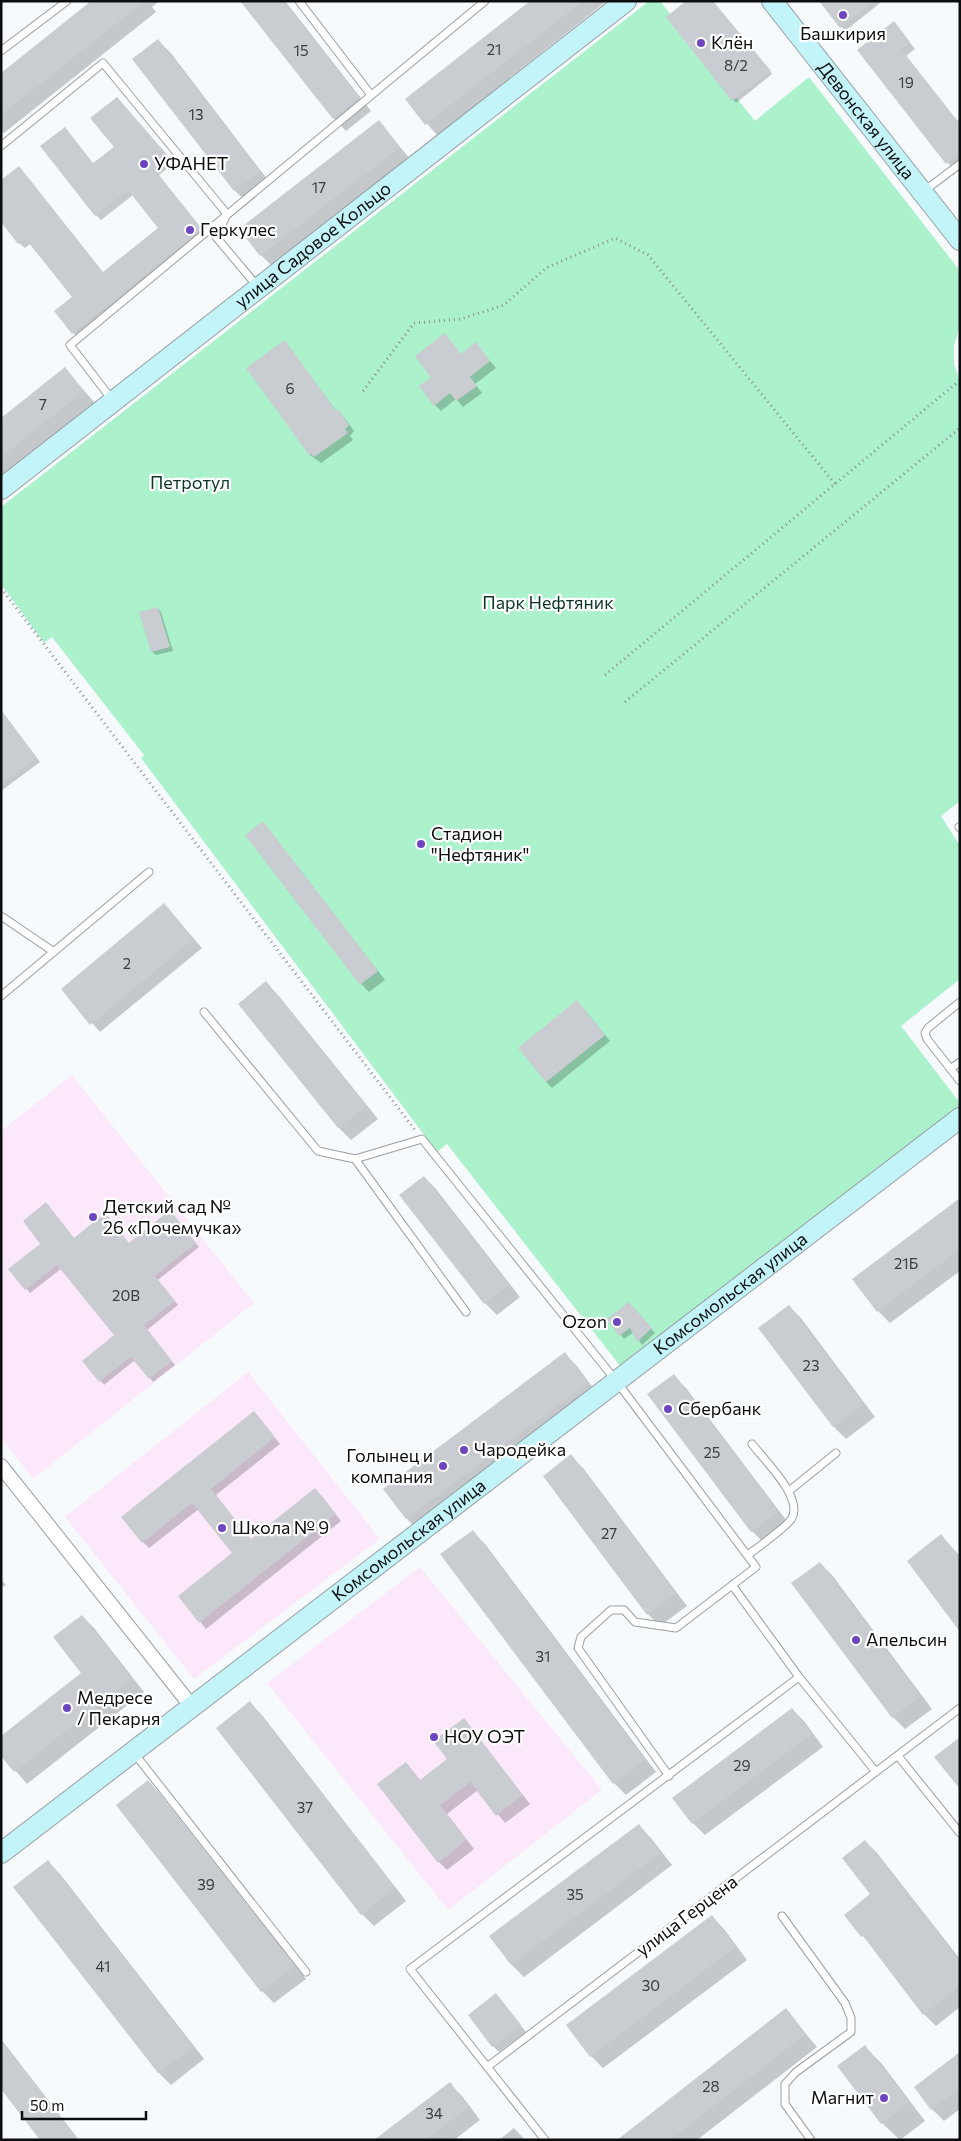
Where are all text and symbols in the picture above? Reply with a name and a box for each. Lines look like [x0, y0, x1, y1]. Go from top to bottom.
marker: Башкирия [837, 9, 849, 21]
place label: Башкирия [800, 22, 886, 44]
place label: Клён [711, 31, 753, 53]
marker: Клён [695, 37, 707, 49]
house number: 21 [487, 40, 501, 58]
house number: 15 [293, 41, 309, 59]
house number: 8/2 [724, 56, 748, 74]
street label: Девонская улица [814, 56, 920, 183]
house number: 19 [898, 73, 914, 91]
house number: 13 [189, 105, 203, 123]
place label: УФАНЕТ [154, 152, 228, 174]
marker: УФАНЕТ [138, 158, 150, 170]
street label: улица Садовое Кольцо [230, 177, 395, 312]
house number: 17 [312, 178, 326, 196]
place label: Геркулес [200, 218, 276, 240]
marker: Геркулес [184, 224, 196, 236]
house number: 6 [285, 379, 295, 397]
house number: 7 [39, 395, 47, 413]
park label: Петротул [150, 471, 230, 493]
park label: Парк Нефтяник [482, 591, 614, 613]
place label: Стадион "Нефтяник" [431, 822, 530, 865]
marker: Стадион "Нефтяник" [415, 838, 427, 850]
house number: 2 [123, 954, 131, 972]
place label: Детский сад № 26 «Почемучка» [103, 1195, 242, 1238]
marker: Детский сад № 26 «Почемучка» [87, 1211, 99, 1223]
street label: Комсомольская улица [649, 1227, 811, 1359]
house number: 21Б [894, 1254, 918, 1272]
house number: 20В [112, 1286, 140, 1304]
place label: Ozon [562, 1310, 607, 1332]
marker: Ozon [611, 1316, 623, 1328]
house number: 23 [803, 1356, 819, 1374]
place label: Сбербанк [678, 1397, 762, 1419]
marker: Сбербанк [662, 1403, 674, 1415]
place label: Чародейка [474, 1438, 566, 1460]
house number: 25 [704, 1443, 720, 1461]
place label: Голынец и компания [346, 1444, 433, 1487]
marker: Чародейка [458, 1444, 470, 1456]
marker: Голынец и компания [437, 1460, 449, 1472]
street label: Комсомольская улица [327, 1474, 490, 1605]
place label: Школа № 9 [232, 1516, 329, 1538]
marker: Школа № 9 [216, 1522, 228, 1534]
house number: 27 [601, 1524, 617, 1542]
place label: Апельсин [866, 1628, 947, 1650]
marker: Апельсин [850, 1634, 862, 1646]
house number: 31 [536, 1647, 550, 1665]
place label: Медресе / Пекарня [77, 1686, 161, 1729]
marker: Медресе / Пекарня [61, 1702, 73, 1714]
place label: НОУ ОЭТ [444, 1725, 525, 1747]
marker: НОУ ОЭТ [428, 1731, 440, 1743]
house number: 29 [733, 1756, 751, 1774]
house number: 37 [297, 1798, 313, 1816]
street label: улица Герцена [631, 1870, 741, 1960]
house number: 39 [197, 1875, 215, 1893]
house number: 35 [566, 1885, 584, 1903]
house number: 41 [96, 1957, 110, 1975]
house number: 30 [642, 1976, 660, 1994]
house number: 28 [702, 2077, 720, 2095]
place label: Магнит [811, 2086, 875, 2108]
scale bar [22, 2088, 146, 2120]
marker: Магнит [878, 2092, 890, 2104]
text: 50 m [30, 2096, 64, 2114]
house number: 34 [425, 2104, 443, 2122]

